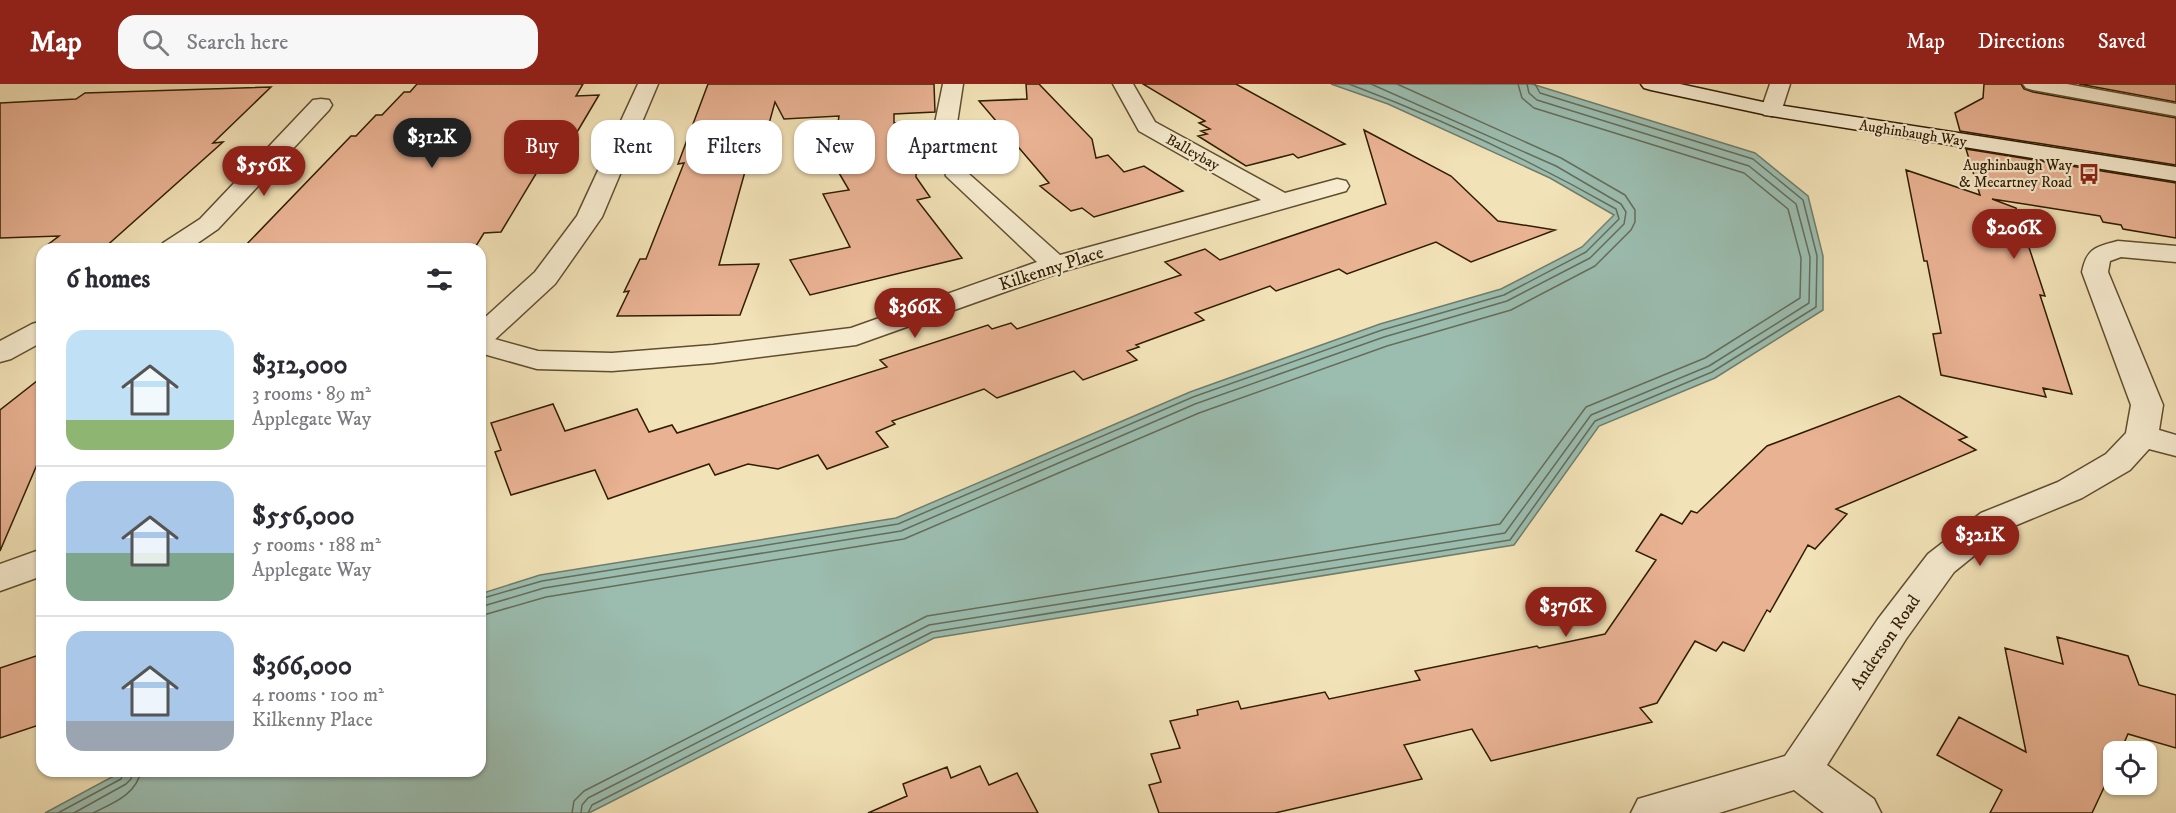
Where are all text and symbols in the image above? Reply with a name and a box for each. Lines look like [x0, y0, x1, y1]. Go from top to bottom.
search box [118, 15, 538, 69]
text: Map [30, 25, 82, 60]
icon: search [139, 26, 172, 59]
text: Search here [187, 29, 288, 56]
text: Map [1906, 29, 1945, 55]
text: Directions [1978, 29, 2065, 55]
text: Saved [2098, 29, 2146, 55]
street label: Aughinbaugh Way [1858, 116, 1969, 152]
pin: $312K [390, 118, 474, 169]
chip: Buy [504, 120, 579, 174]
chip: Rent [591, 120, 674, 174]
chip: Filters [686, 120, 782, 174]
chip: New [794, 120, 875, 174]
chip: Apartment [887, 120, 1019, 174]
text: $312K [407, 125, 457, 150]
street label: Balleybay [1163, 130, 1224, 175]
pin: $556K [222, 146, 306, 197]
text: $556K [236, 153, 292, 178]
place label: Aughinbaugh Way & Mecartney Road [1959, 156, 2073, 192]
bus stop icon: Aughinbaugh Way & Mecartney Road [2077, 162, 2101, 186]
pin: $206K [1972, 209, 2056, 260]
text: $206K [1986, 216, 2042, 241]
street label: Kilkenny Place [996, 242, 1106, 296]
text: 6 homes [66, 263, 150, 296]
icon: filters [423, 263, 456, 296]
pin: $366K [873, 288, 957, 339]
text: $366K [888, 295, 942, 320]
text: $312,000 [252, 349, 347, 382]
icon: home [114, 354, 186, 426]
text: 3 rooms · 89 m² [252, 382, 371, 407]
text: Applegate Way [252, 407, 371, 432]
text: $556,000 [252, 500, 355, 533]
icon: home [114, 505, 186, 577]
pin: $321K [1938, 516, 2022, 567]
text: $321K [1955, 523, 2005, 548]
text: 5 rooms · 188 m² [252, 533, 381, 558]
text: Applegate Way [252, 558, 371, 583]
pin: $376K [1524, 587, 1608, 638]
street label: Anderson Road [1846, 591, 1926, 694]
text: $376K [1539, 594, 1593, 619]
text: $366,000 [252, 650, 352, 683]
icon: home [114, 655, 186, 727]
text: 4 rooms · 100 m² [252, 683, 384, 708]
text: Kilkenny Place [252, 708, 373, 733]
map controls [2103, 741, 2157, 795]
button: locate [2103, 741, 2157, 795]

